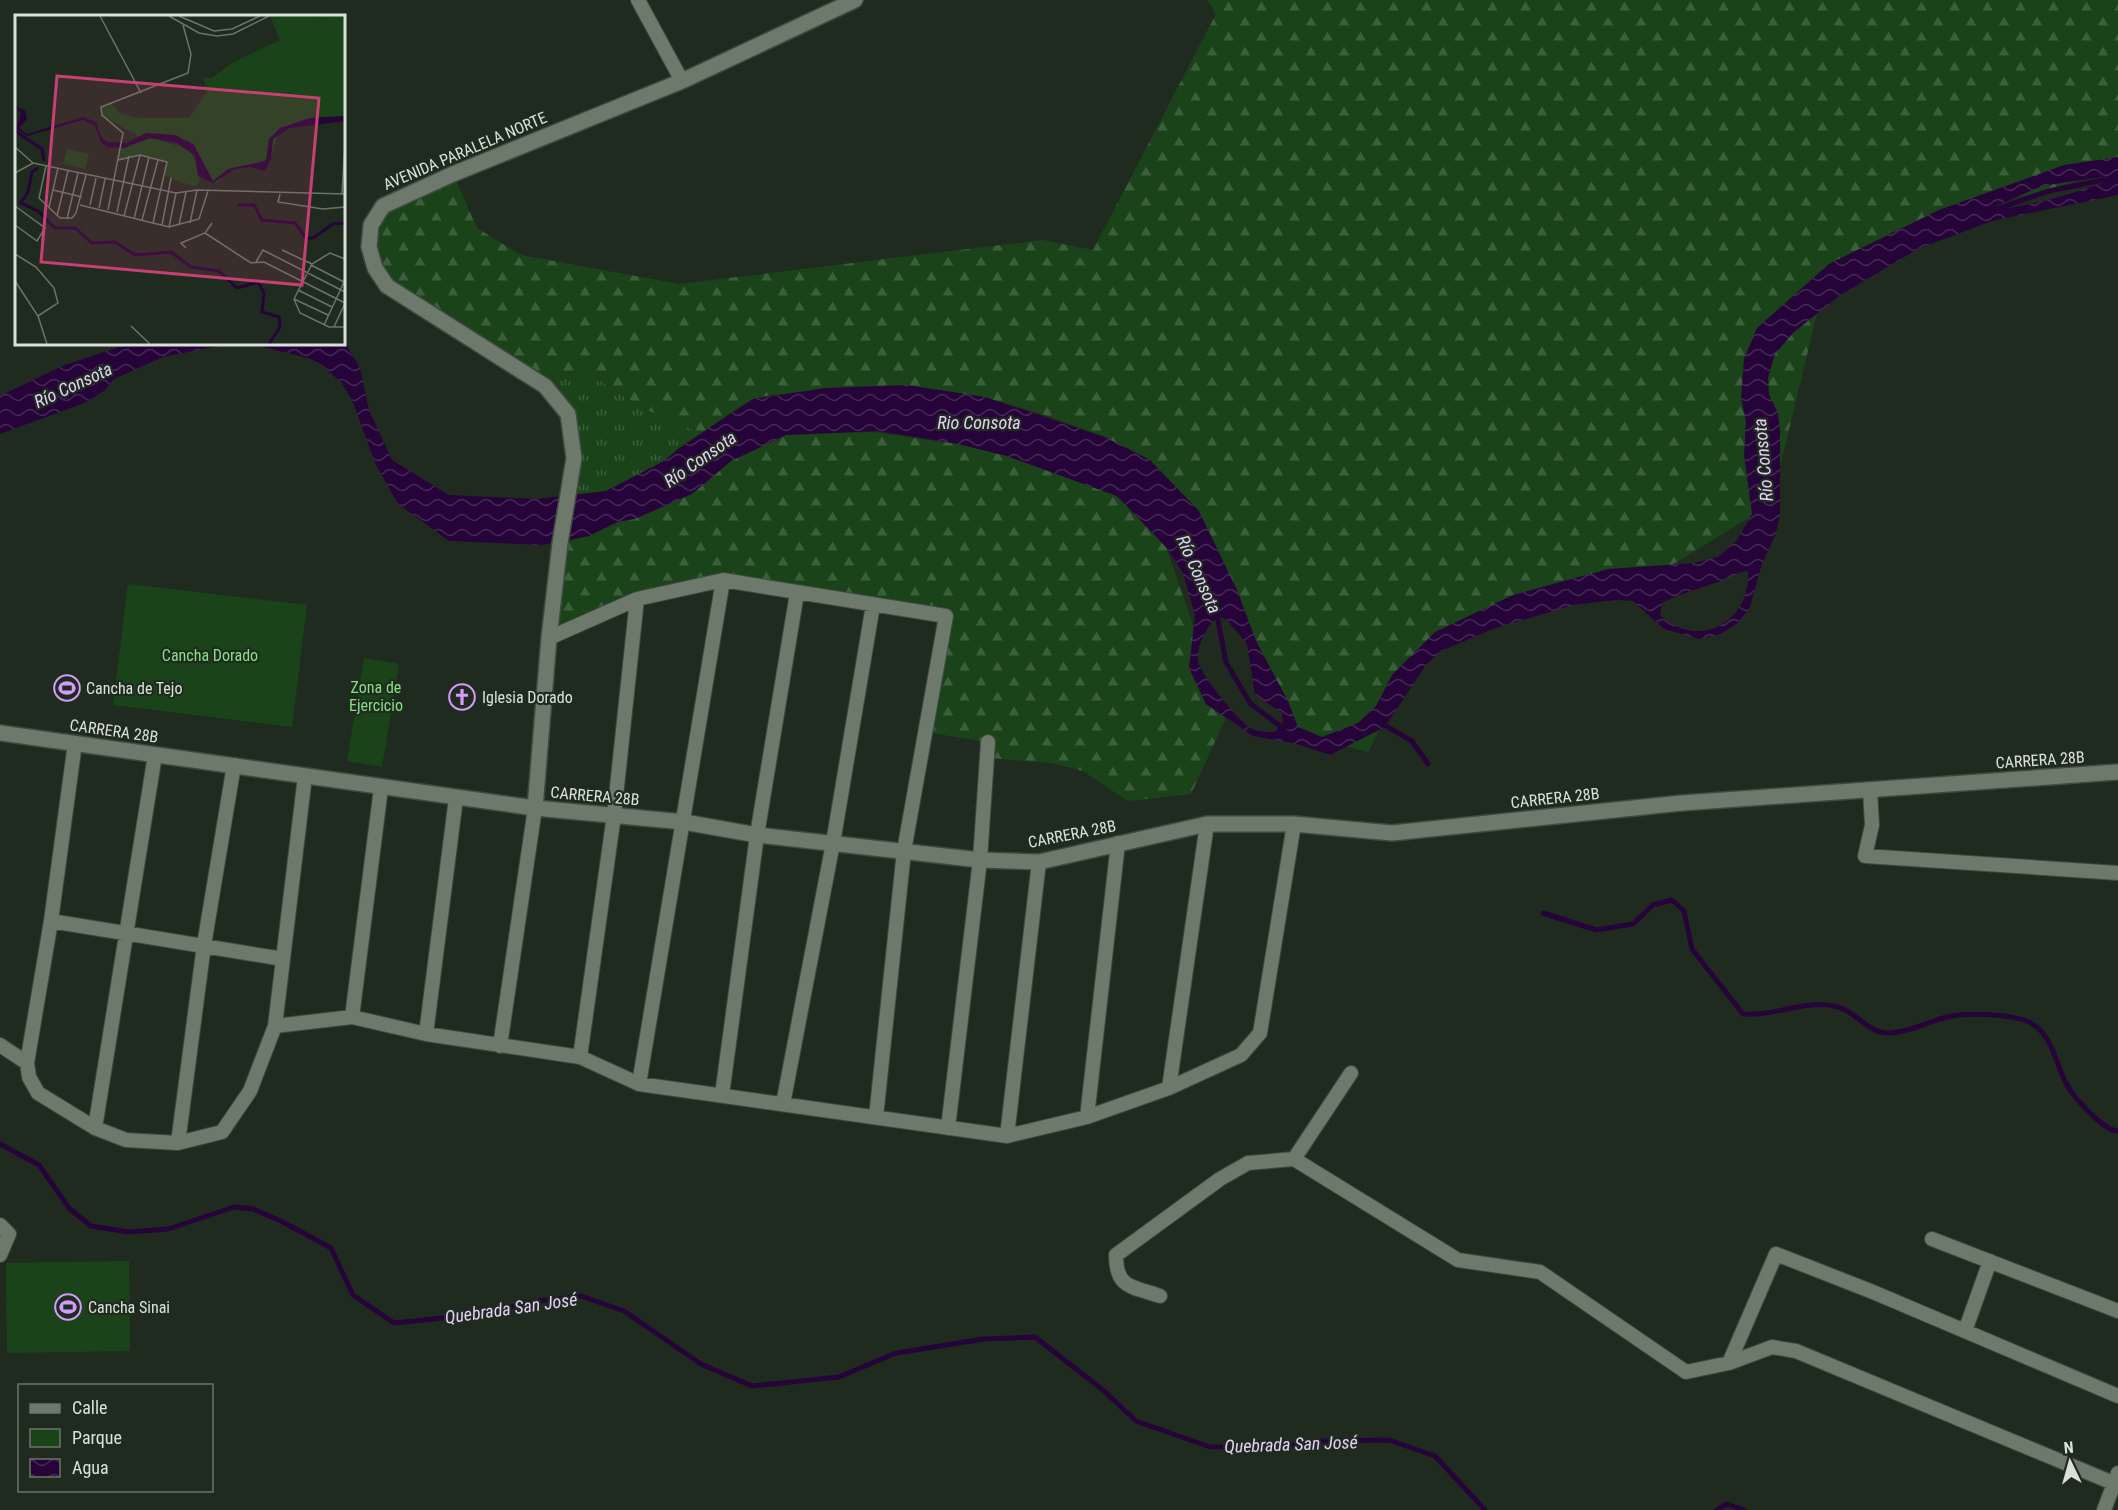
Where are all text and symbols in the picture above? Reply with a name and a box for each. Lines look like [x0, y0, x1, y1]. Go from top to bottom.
inset map [15, 15, 345, 345]
street label: AVENIDA PARALELA NORTE [380, 108, 550, 194]
water label: Río Consota [31, 358, 115, 412]
water label: Rio Consota [937, 412, 1021, 433]
water label: Río Consota [1749, 417, 1777, 503]
water label: Río Consota [660, 426, 740, 492]
water label: Río Consota [1172, 532, 1226, 616]
park label: Cancha Dorado [162, 646, 258, 665]
sports icon: Cancha de Tejo [52, 673, 82, 703]
park label: Zona de Ejercicio [349, 678, 403, 715]
place label: Cancha de Tejo [86, 679, 182, 698]
church icon: Iglesia Dorado [447, 682, 477, 712]
place label: Iglesia Dorado [482, 688, 573, 707]
street label: CARRERA 28B [69, 715, 159, 747]
street label: CARRERA 28B [1995, 747, 2085, 773]
street label: CARRERA 28B [550, 783, 640, 809]
street label: CARRERA 28B [1510, 784, 1600, 812]
street label: CARRERA 28B [1026, 816, 1118, 852]
water label: Quebrada San José [443, 1288, 579, 1328]
sports icon: Cancha Sinai [53, 1292, 83, 1322]
place label: Cancha Sinai [88, 1298, 170, 1317]
legend [18, 1384, 213, 1492]
text: Calle [72, 1397, 108, 1418]
text: Parque [72, 1427, 122, 1448]
water label: Quebrada San José [1224, 1431, 1359, 1457]
north arrow [2040, 1432, 2100, 1492]
text: N [2063, 1438, 2074, 1457]
text: Agua [72, 1457, 109, 1478]

